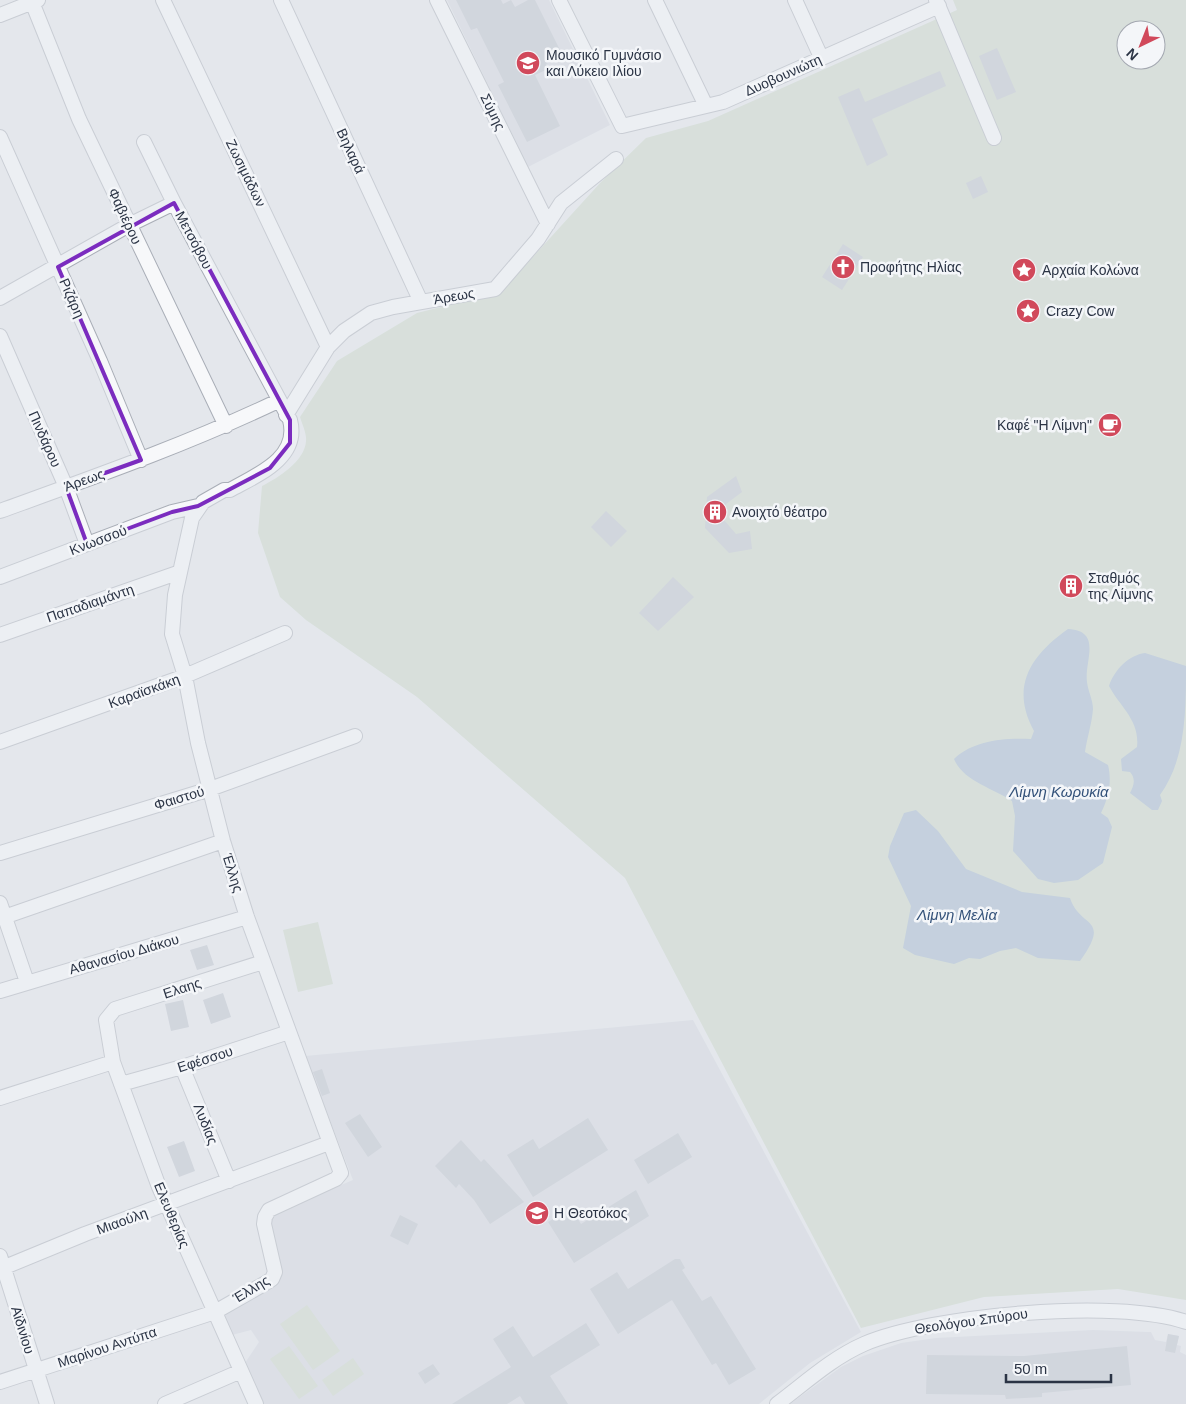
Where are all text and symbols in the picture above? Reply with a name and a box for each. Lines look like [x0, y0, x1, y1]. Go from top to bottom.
north arrow [1116, 20, 1166, 70]
text: N [1123, 45, 1141, 64]
place label: Μουσικό Γυμνάσιο και Λύκειο Ιλίου [546, 47, 662, 79]
school or university icon: Μουσικό Γυμνάσιο και Λύκειο Ιλίου [515, 50, 541, 76]
street label: Δυοβουνιώτη [742, 51, 824, 99]
street label: Σύμης [477, 91, 509, 133]
street label: Βηλαρά [334, 126, 368, 176]
street label: Ζωσιμάδων [223, 137, 269, 209]
street label: Φαβιέρου [105, 185, 145, 247]
street label: Μετσόβου [172, 208, 216, 272]
church icon: Προφήτης Ηλίας [830, 254, 856, 280]
place icon: Αρχαία Κολώνα [1011, 257, 1037, 283]
place label: Προφήτης Ηλίας [860, 259, 962, 275]
place label: Αρχαία Κολώνα [1042, 262, 1139, 278]
street label: Ριζάρη [56, 276, 88, 320]
street label: Άρεως [432, 284, 476, 307]
place icon: Crazy Cow [1015, 298, 1041, 324]
place label: Crazy Cow [1046, 303, 1115, 319]
street label: Πινδάρου [26, 409, 64, 469]
cafe icon: Καφέ "Η Λίμνη" [1097, 412, 1123, 438]
place label: Καφέ "Η Λίμνη" [997, 417, 1092, 433]
street label: Άρεως [62, 465, 106, 495]
building icon: Ανοιχτό θέατρο [702, 499, 728, 525]
place label: Ανοιχτό θέατρο [732, 504, 827, 520]
street label: Κνωσσού [67, 522, 129, 558]
place label: Σταθμός της Λίμνης [1088, 570, 1153, 602]
building icon: Σταθμός της Λίμνης [1058, 573, 1084, 599]
street label: Παπαδιαμάντη [44, 581, 136, 625]
street label: Καραϊσκάκη [106, 671, 182, 711]
street label: Φαιστού [152, 783, 206, 813]
water label: Λίμνη Κωρυκία [1008, 783, 1109, 800]
street label: Έλλης [219, 851, 247, 894]
water label: Λίμνη Μελία [916, 906, 997, 923]
street label: Αθανασίου Διάκου [67, 931, 181, 977]
street label: Ελαης [161, 974, 203, 1002]
street label: Εφέσσου [175, 1043, 235, 1075]
street label: Λυδίας [191, 1101, 222, 1147]
street label: Ελευθερίας [151, 1180, 193, 1251]
school or university icon: Η Θεοτόκος [524, 1200, 550, 1226]
street label: Μιαούλη [94, 1204, 150, 1238]
place label: Η Θεοτόκος [554, 1205, 628, 1221]
street label: Έλλης [229, 1272, 272, 1307]
street label: Αϊδινίου [8, 1304, 38, 1356]
street label: Θεολόγου Σπύρου [913, 1305, 1029, 1337]
street label: Μαρίνου Αντύπα [55, 1323, 159, 1371]
scale bar [1006, 1352, 1111, 1384]
text: 50 m [1014, 1360, 1047, 1377]

